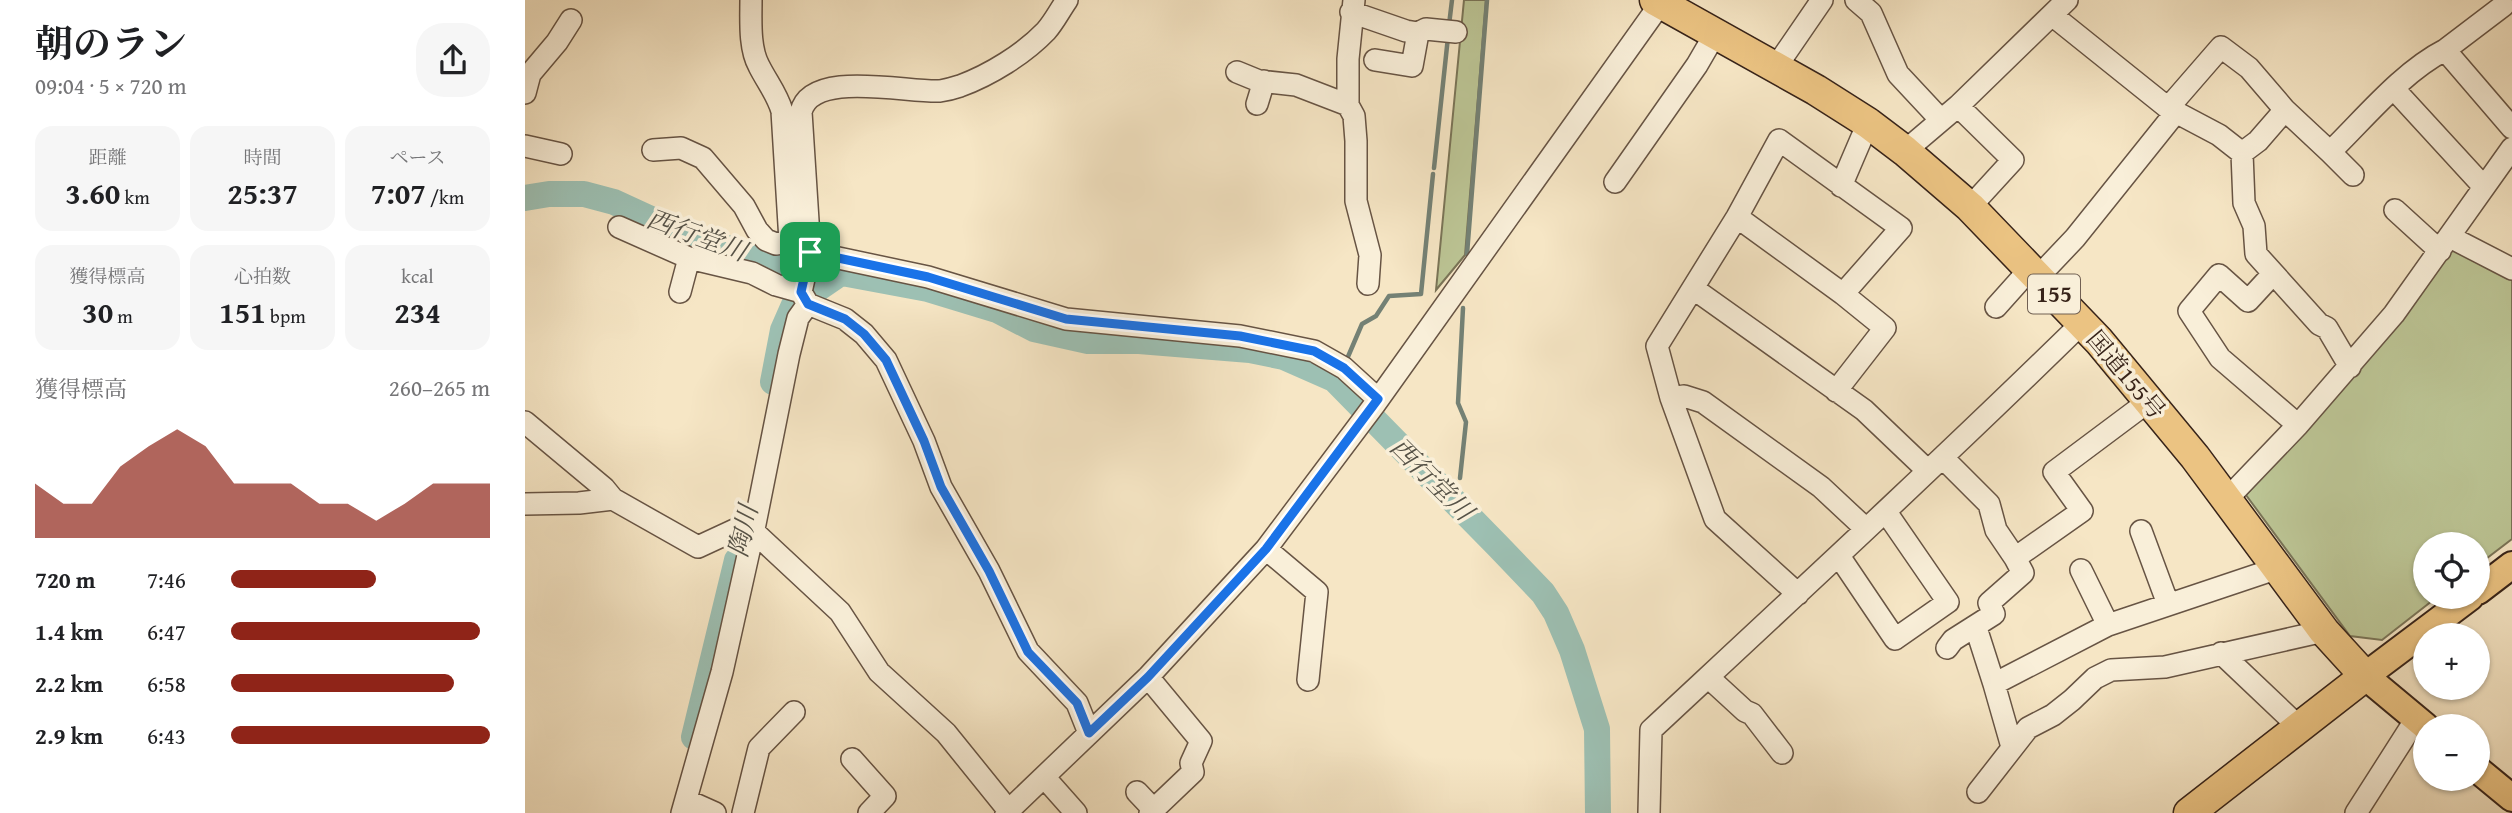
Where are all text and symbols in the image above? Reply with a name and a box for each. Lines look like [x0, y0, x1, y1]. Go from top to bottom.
text: 朝のラン [35, 15, 187, 71]
button: share [416, 23, 490, 97]
text: 09:04 · 5 × 720 m [35, 69, 187, 102]
text: 距離 [88, 143, 127, 171]
text: 時間 [243, 143, 282, 171]
text: ペース [389, 143, 446, 171]
text: 3.60 [65, 171, 120, 215]
text: 25:37 [227, 171, 298, 215]
text: 7:07 [371, 171, 426, 215]
text: km [120, 183, 150, 211]
text: /km [426, 183, 464, 211]
water label: 西行堂川 [642, 198, 756, 272]
pin [780, 222, 840, 282]
icon: arrive [791, 233, 829, 271]
text: 獲得標高 [69, 262, 146, 290]
text: 心拍数 [234, 262, 291, 290]
text: kcal [401, 262, 434, 290]
road number: 155 [2028, 274, 2080, 314]
text: 30 [82, 290, 113, 334]
text: 151 [219, 290, 266, 334]
text: 234 [394, 290, 441, 334]
text: m [113, 302, 133, 330]
text: bpm [266, 302, 306, 330]
street label: 国道155号 [2079, 323, 2174, 427]
text: 260–265 m [389, 371, 490, 404]
text: 獲得標高 [35, 372, 127, 405]
water label: 西行堂川 [1382, 428, 1485, 531]
water label: 陶川 [718, 498, 768, 561]
map controls [2413, 532, 2490, 791]
button: locate [2413, 532, 2490, 609]
text: 720 m [35, 563, 96, 596]
text: 7:46 [147, 563, 186, 596]
text: 1.4 km [35, 615, 103, 648]
text: 6:47 [147, 615, 186, 648]
button: + [2413, 623, 2490, 700]
text: 2.2 km [35, 667, 103, 700]
text: 6:58 [147, 667, 186, 700]
button: − [2413, 714, 2490, 791]
text: 2.9 km [35, 719, 103, 752]
text: 6:43 [147, 719, 186, 752]

